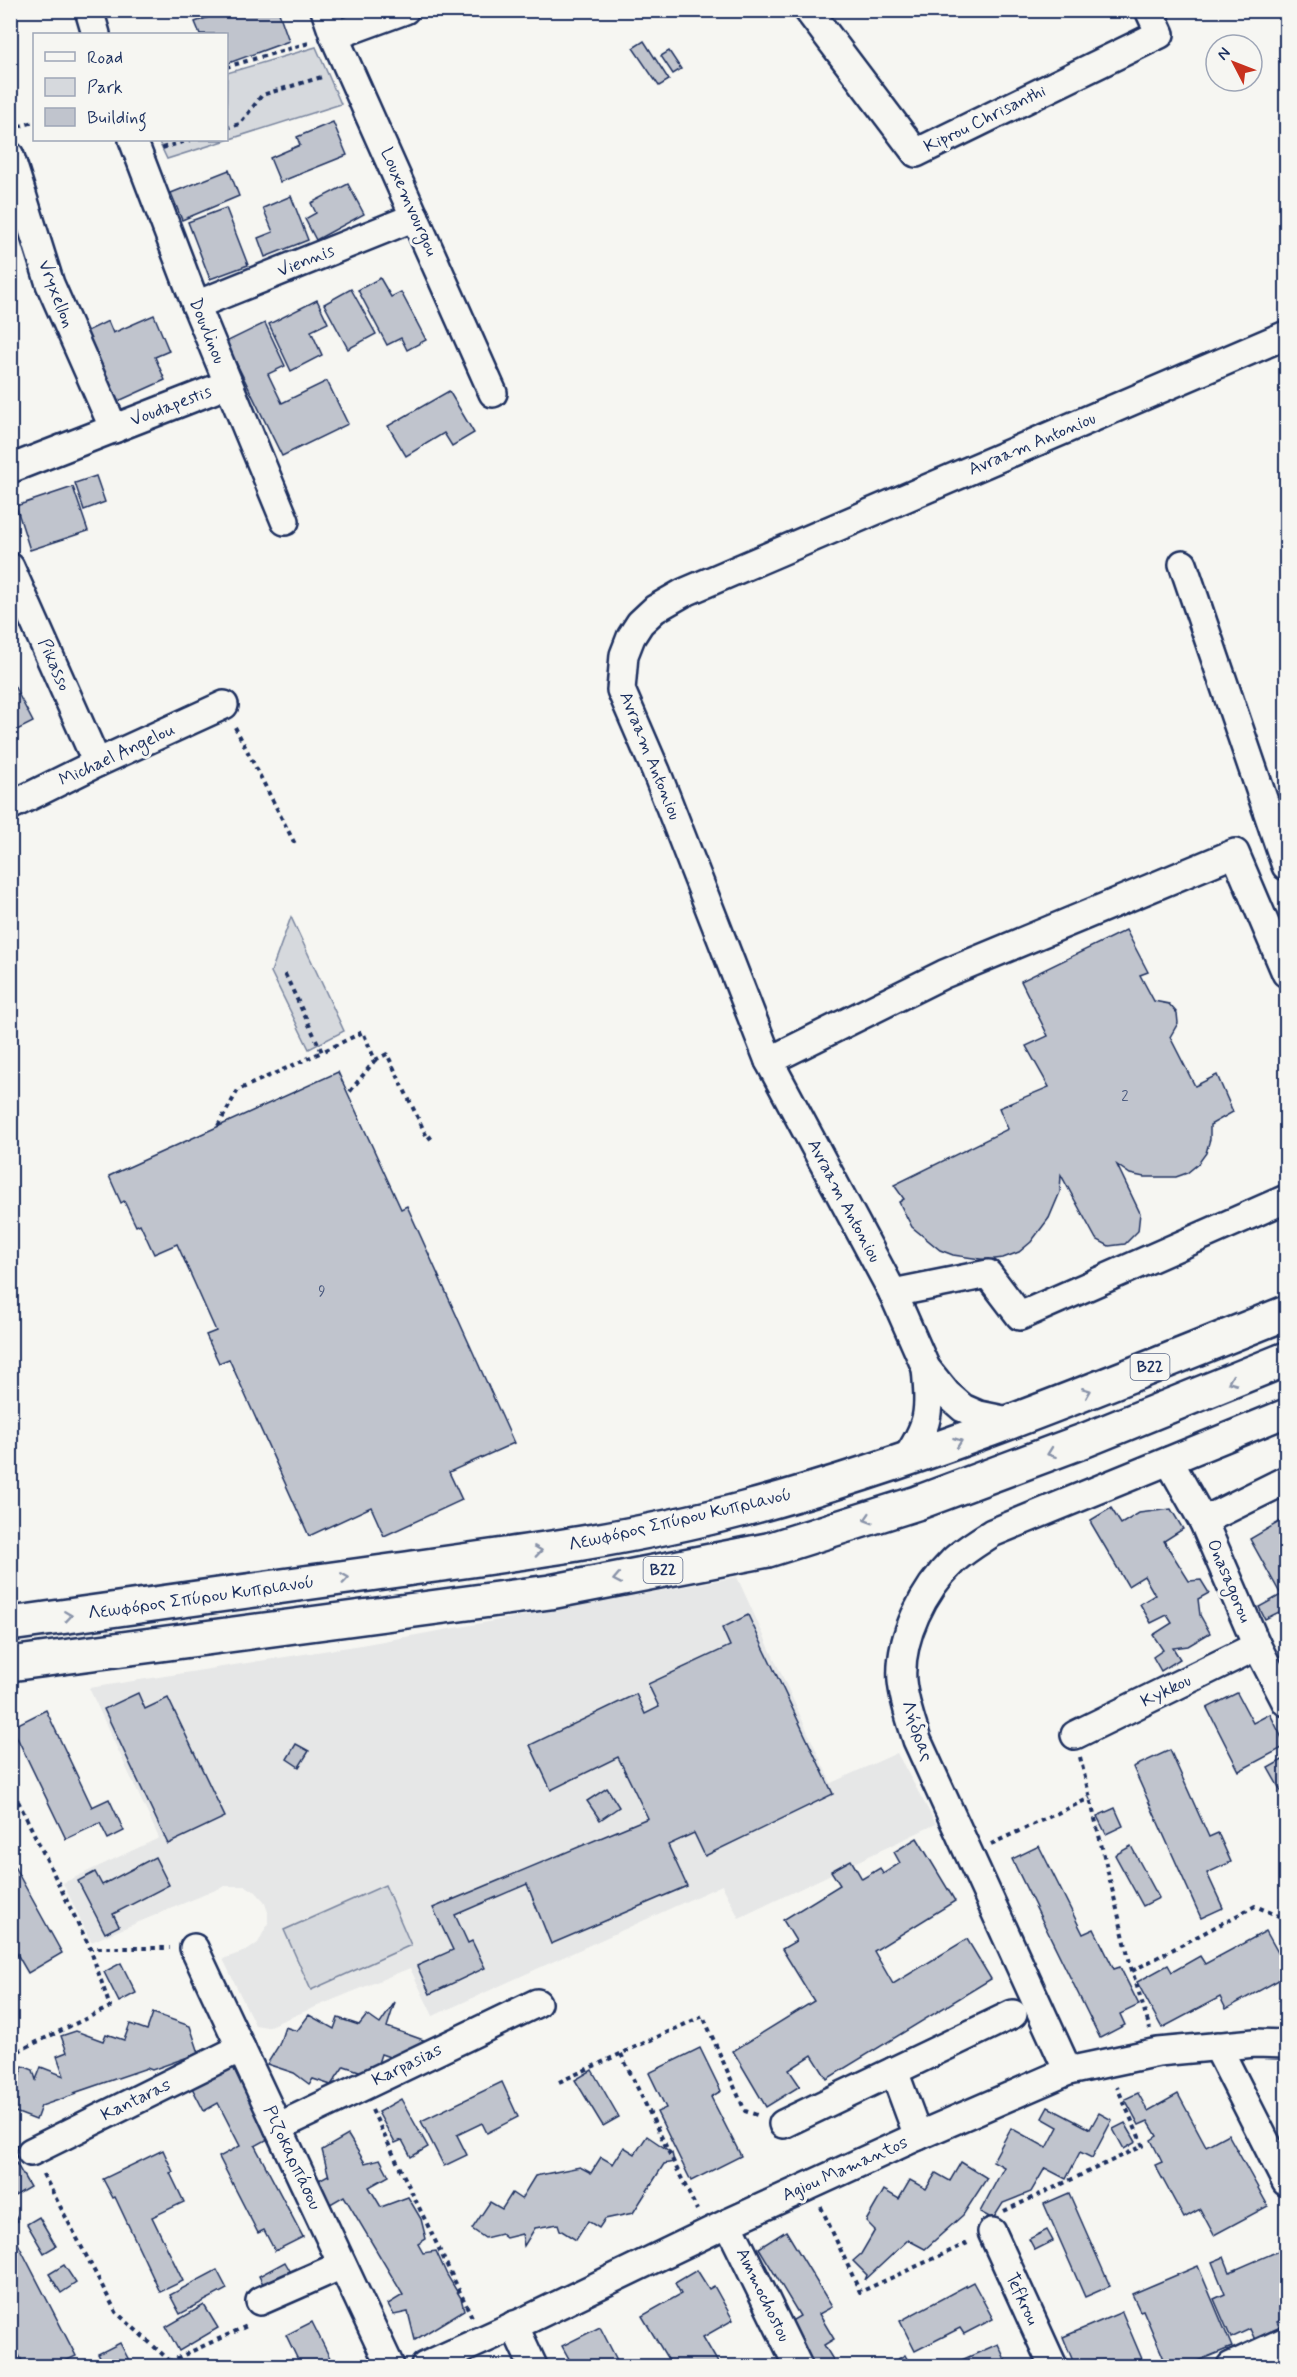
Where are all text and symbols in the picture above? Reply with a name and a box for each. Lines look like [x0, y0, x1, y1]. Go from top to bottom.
legend [33, 33, 228, 141]
north arrow [1204, 33, 1264, 93]
text: N [1213, 43, 1235, 65]
text: Road [87, 46, 123, 70]
text: Park [87, 76, 123, 100]
street label: Kiprou Chrisanthi [920, 79, 1050, 159]
text: Building [87, 106, 147, 132]
street label: Louxemvourgou [373, 144, 444, 260]
street label: Viennis [274, 239, 338, 283]
street label: Vryxellon [32, 257, 80, 331]
street label: Douvlinou [183, 295, 231, 367]
street label: Voudapestis [127, 380, 215, 432]
street label: Avraam Antoniou [964, 406, 1100, 482]
street label: Pikasso [32, 635, 76, 695]
street label: Avraam Antoniou [613, 688, 687, 824]
street label: Michael Angelou [55, 718, 179, 793]
house number: 2 [1121, 1087, 1129, 1107]
street label: Avraam Antoniou [801, 1135, 887, 1267]
house number: 9 [318, 1282, 326, 1302]
road number: B22 [1130, 1354, 1170, 1380]
one-way arrow [1228, 1374, 1239, 1386]
one-way arrow [1081, 1387, 1092, 1399]
one-way arrow [953, 1436, 963, 1449]
one-way arrow [1046, 1446, 1057, 1459]
street label: Λεωφόρος Σπύρου Κυπριανού [566, 1483, 794, 1557]
one-way arrow [863, 1512, 874, 1524]
street label: Onasagorou [1200, 1536, 1257, 1627]
one-way arrow [533, 1545, 543, 1558]
road number: B22 [644, 1557, 682, 1583]
street label: Λεωφόρος Σπύρου Κυπριανού [86, 1570, 316, 1626]
one-way arrow [340, 1572, 349, 1584]
one-way arrow [612, 1572, 622, 1585]
one-way arrow [64, 1610, 73, 1622]
street label: Kykkou [1137, 1669, 1195, 1713]
street label: Λήδρας [895, 1698, 939, 1765]
street label: Karpasias [368, 2038, 446, 2092]
street label: Kantaras [97, 2073, 175, 2127]
street label: Ριζοκαρπάσου [257, 2102, 327, 2214]
street label: Agiou Mamantos [778, 2130, 912, 2208]
street label: Ammochostou [730, 2244, 796, 2346]
street label: Tefkrou [999, 2269, 1045, 2329]

